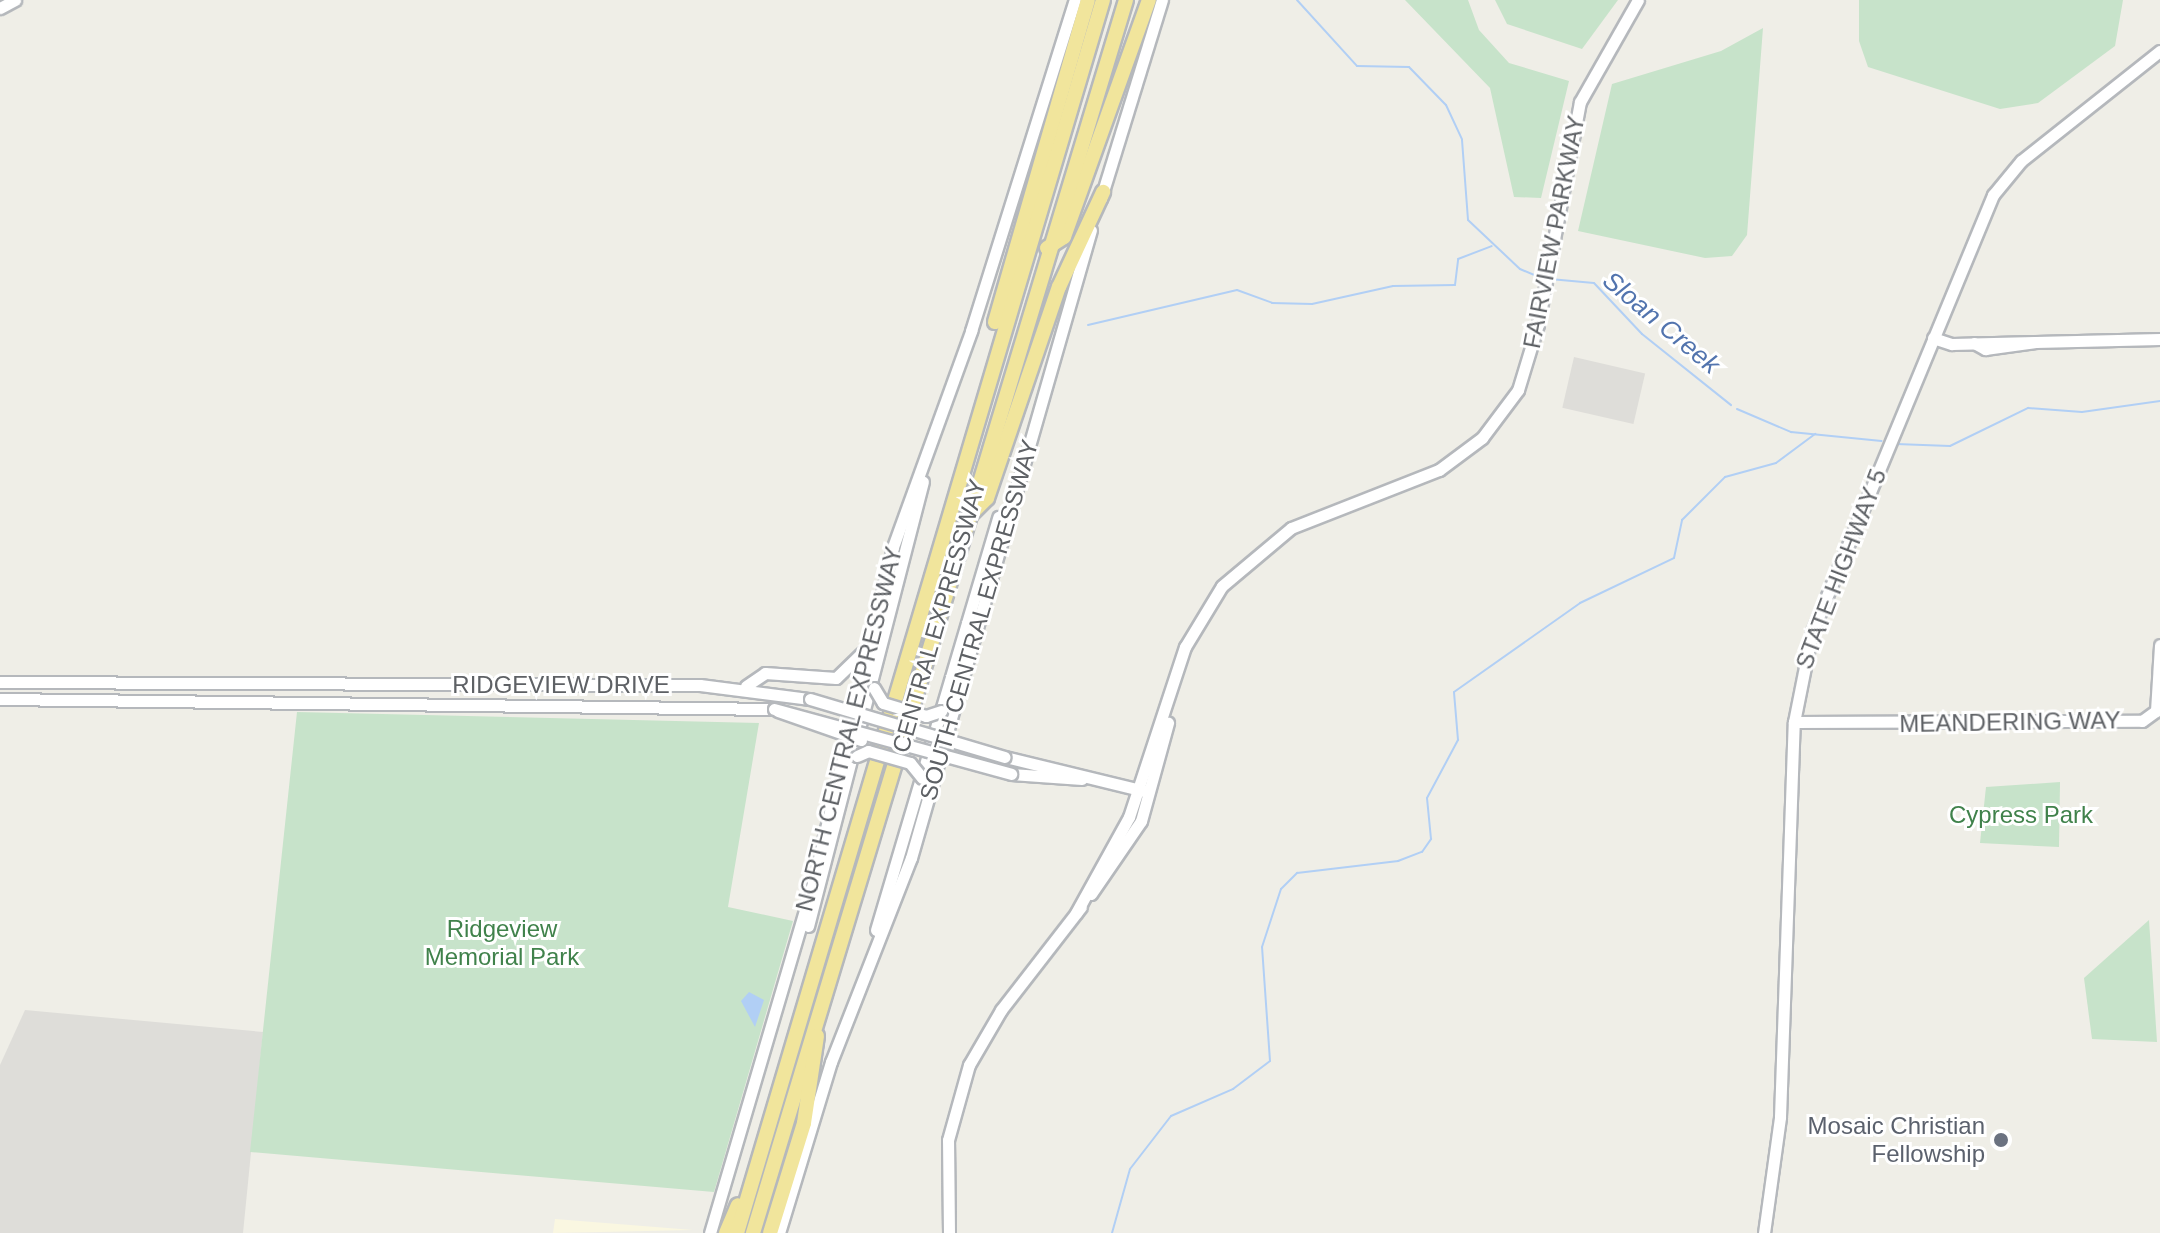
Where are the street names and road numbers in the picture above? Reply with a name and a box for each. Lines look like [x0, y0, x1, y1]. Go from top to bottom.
street label: FAIRVIEW PARKWAY [1517, 113, 1591, 351]
street label: SOUTH CENTRAL EXPRESSWAY [914, 436, 1044, 804]
street label: STATE HIGHWAY 5 [1789, 465, 1893, 673]
street label: CENTRAL EXPRESSWAY [886, 476, 992, 756]
street label: NORTH CENTRAL EXPRESSWAY [790, 543, 908, 915]
street label: RIDGEVIEW DRIVE [452, 671, 670, 699]
street label: MEANDERING WAY [1899, 706, 2121, 738]

